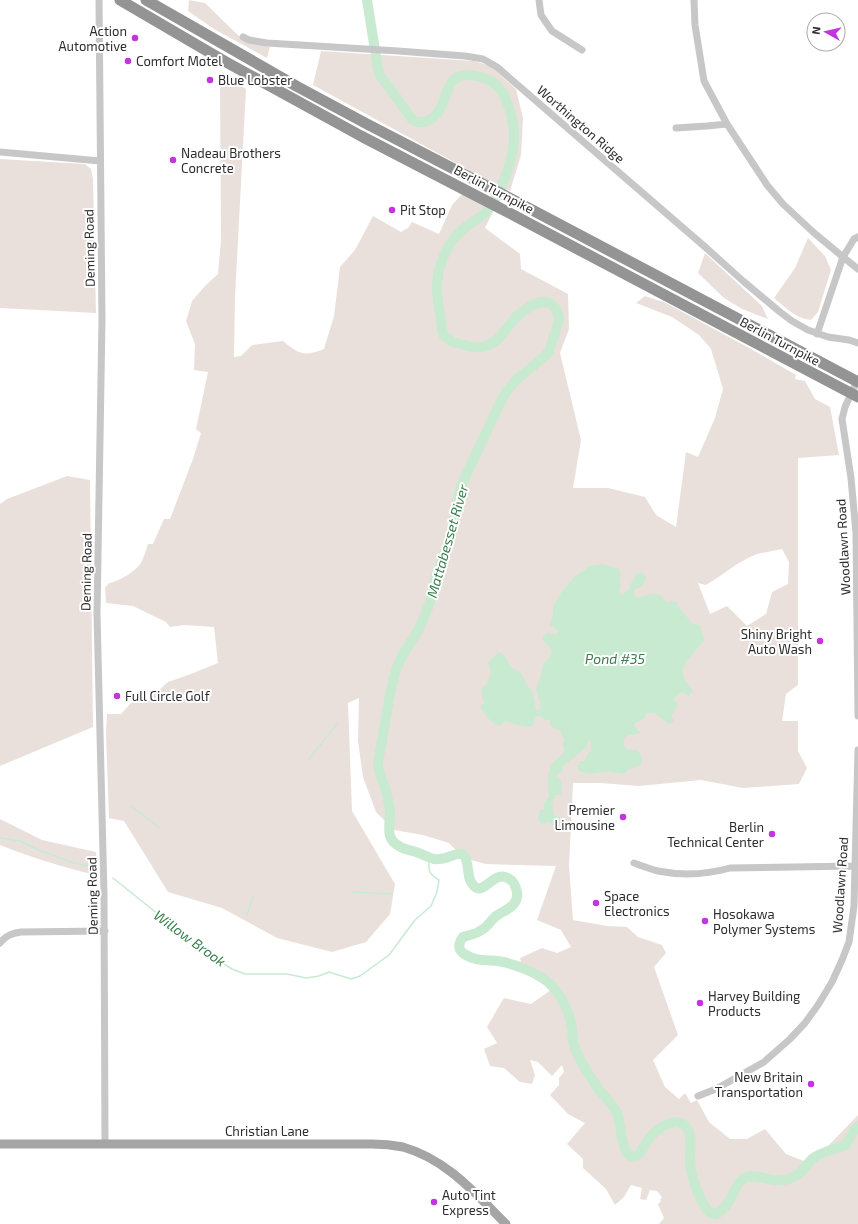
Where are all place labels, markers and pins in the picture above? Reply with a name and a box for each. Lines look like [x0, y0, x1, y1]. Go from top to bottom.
place label: Action Automotive [58, 23, 127, 54]
marker: Action Automotive [130, 33, 140, 43]
place label: Comfort Motel [136, 53, 222, 69]
marker: Comfort Motel [123, 56, 133, 66]
place label: Blue Lobster [218, 72, 292, 88]
marker: Blue Lobster [205, 75, 215, 85]
place label: Nadeau Brothers Concrete [181, 145, 281, 176]
marker: Nadeau Brothers Concrete [168, 155, 178, 165]
place label: Pit Stop [400, 202, 446, 218]
marker: Pit Stop [387, 205, 397, 215]
place label: Shiny Bright Auto Wash [741, 626, 812, 657]
marker: Shiny Bright Auto Wash [815, 636, 825, 646]
place label: Full Circle Golf [125, 688, 211, 704]
marker: Full Circle Golf [112, 691, 122, 701]
place label: Premier Limousine [555, 802, 615, 833]
marker: Premier Limousine [618, 812, 628, 822]
place label: Berlin Technical Center [667, 819, 764, 850]
marker: Berlin Technical Center [767, 829, 777, 839]
place label: Space Electronics [604, 888, 670, 919]
marker: Space Electronics [591, 898, 601, 908]
place label: Hosokawa Polymer Systems [713, 906, 815, 937]
marker: Hosokawa Polymer Systems [700, 916, 710, 926]
place label: Harvey Building Products [708, 988, 800, 1019]
marker: Harvey Building Products [695, 998, 705, 1008]
place label: New Britain Transportation [715, 1069, 803, 1100]
marker: New Britain Transportation [806, 1079, 816, 1089]
place label: Auto Tint Express [442, 1187, 496, 1218]
marker: Auto Tint Express [429, 1197, 439, 1207]

